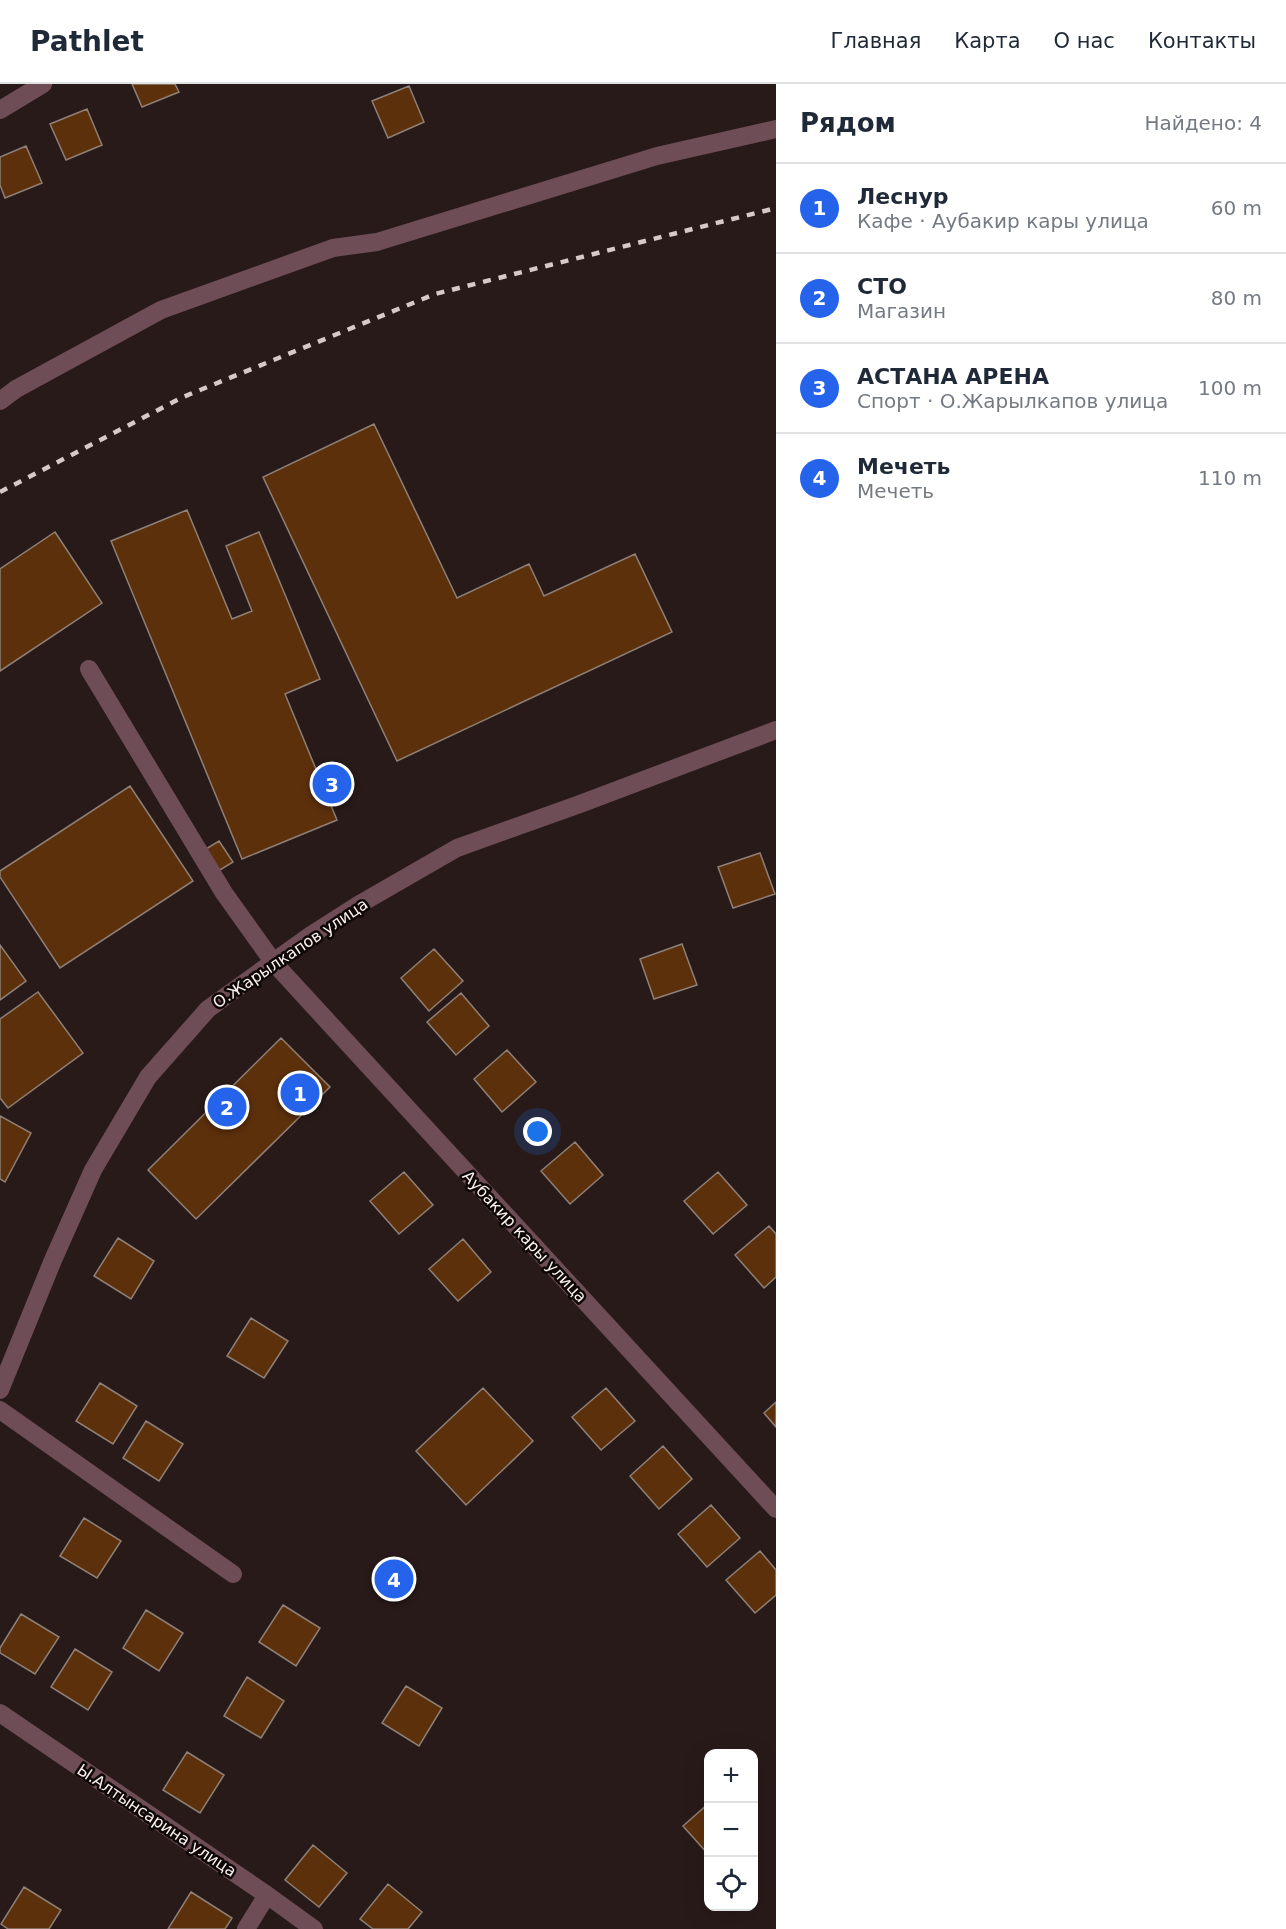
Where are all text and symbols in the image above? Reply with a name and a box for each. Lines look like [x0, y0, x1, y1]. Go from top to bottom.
text: Pathlet [30, 25, 144, 58]
text: Главная [831, 29, 921, 53]
text: Карта [954, 29, 1021, 53]
text: О нас [1054, 29, 1115, 53]
text: Контакты [1148, 29, 1256, 53]
text: Рядом [800, 108, 896, 138]
text: Найдено: 4 [1144, 111, 1262, 135]
text: Леснур [857, 184, 949, 209]
text: 1 [813, 196, 826, 220]
text: 60 m [1211, 196, 1262, 220]
text: Кафе · Аубакир кары улица [857, 209, 1149, 233]
text: СТО [857, 274, 907, 299]
text: 2 [813, 286, 826, 310]
text: 80 m [1211, 286, 1262, 310]
text: Магазин [857, 299, 946, 323]
text: АСТАНА АРЕНА [857, 364, 1049, 389]
text: 3 [813, 376, 826, 400]
text: 100 m [1198, 376, 1262, 400]
text: Спорт · О.Жарылкапов улица [857, 389, 1168, 413]
text: Мечеть [857, 454, 951, 479]
text: 4 [813, 466, 826, 490]
text: 110 m [1198, 466, 1262, 490]
text: Мечеть [857, 479, 934, 503]
pin: 3 [312, 762, 352, 806]
street label: О.Жарылкапов улица [209, 894, 371, 1012]
pin: 1 [280, 1070, 320, 1116]
pin: 2 [208, 1084, 246, 1130]
your location [523, 1117, 552, 1146]
street label: Аубакир кары улица [459, 1166, 591, 1306]
pin: 4 [374, 1556, 414, 1602]
map controls [704, 1749, 758, 1911]
button: + [704, 1749, 758, 1803]
street label: Ы.Алтынсарина улица [73, 1760, 240, 1881]
button: − [704, 1803, 758, 1857]
button: locate [704, 1857, 758, 1911]

